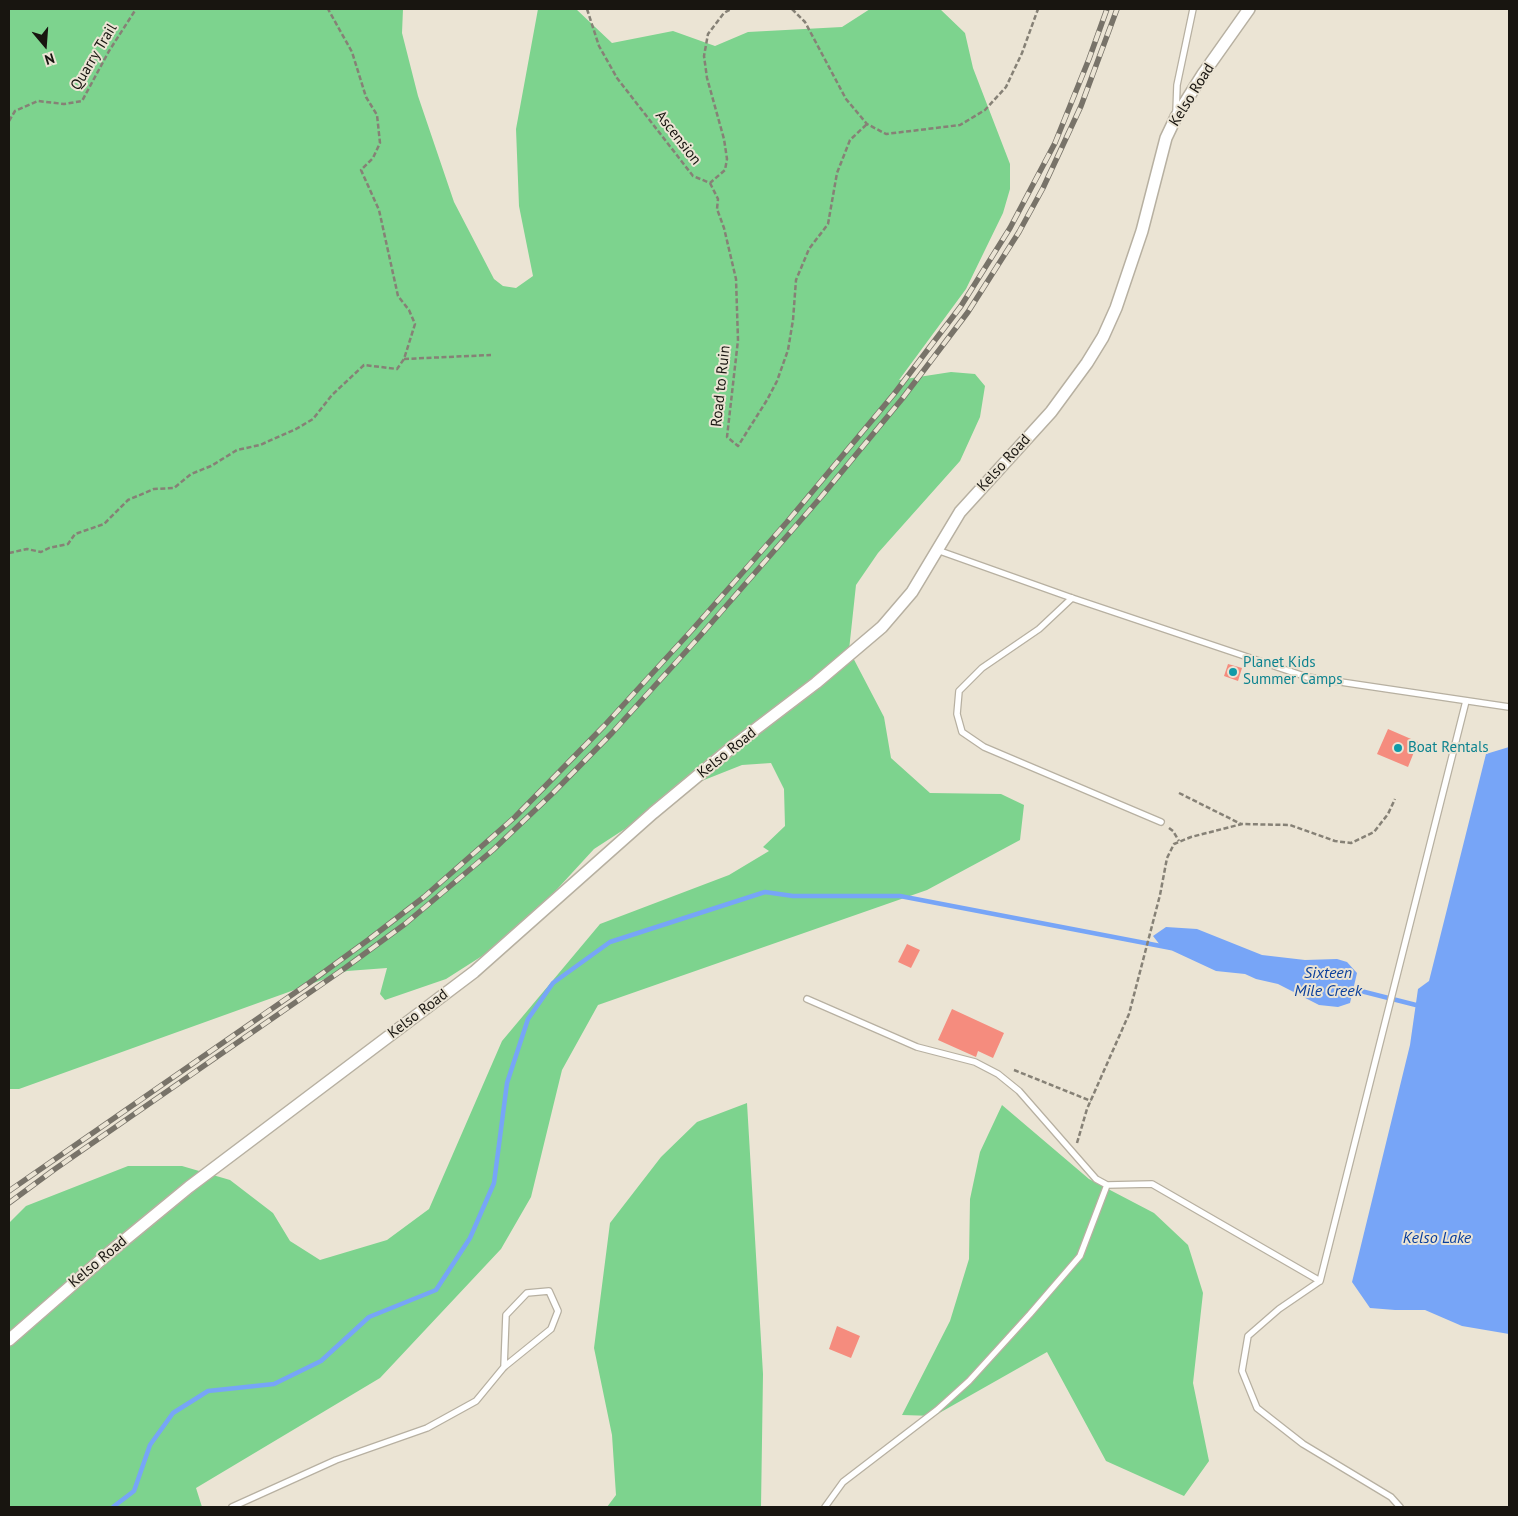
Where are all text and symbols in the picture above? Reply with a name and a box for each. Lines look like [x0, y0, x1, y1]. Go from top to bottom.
north arrow [20, 20, 70, 70]
street label: Quarry Trail [67, 20, 121, 94]
text: N [42, 49, 57, 69]
street label: Kelso Road [1166, 60, 1218, 130]
street label: Ascension [651, 107, 705, 169]
street label: Road to Ruin [708, 344, 734, 428]
street label: Kelso Road [974, 431, 1034, 495]
place label: Planet Kids Summer Camps [1243, 654, 1342, 689]
marker: Planet Kids Summer Camps [1227, 666, 1239, 678]
street label: Kelso Road [694, 724, 760, 782]
place label: Boat Rentals [1408, 739, 1489, 757]
marker: Boat Rentals [1392, 742, 1404, 754]
water label: Sixteen Mile Creek [1294, 963, 1362, 1001]
street label: Kelso Road [384, 986, 452, 1042]
water label: Kelso Lake [1403, 1228, 1471, 1248]
street label: Kelso Road [65, 1232, 131, 1292]

